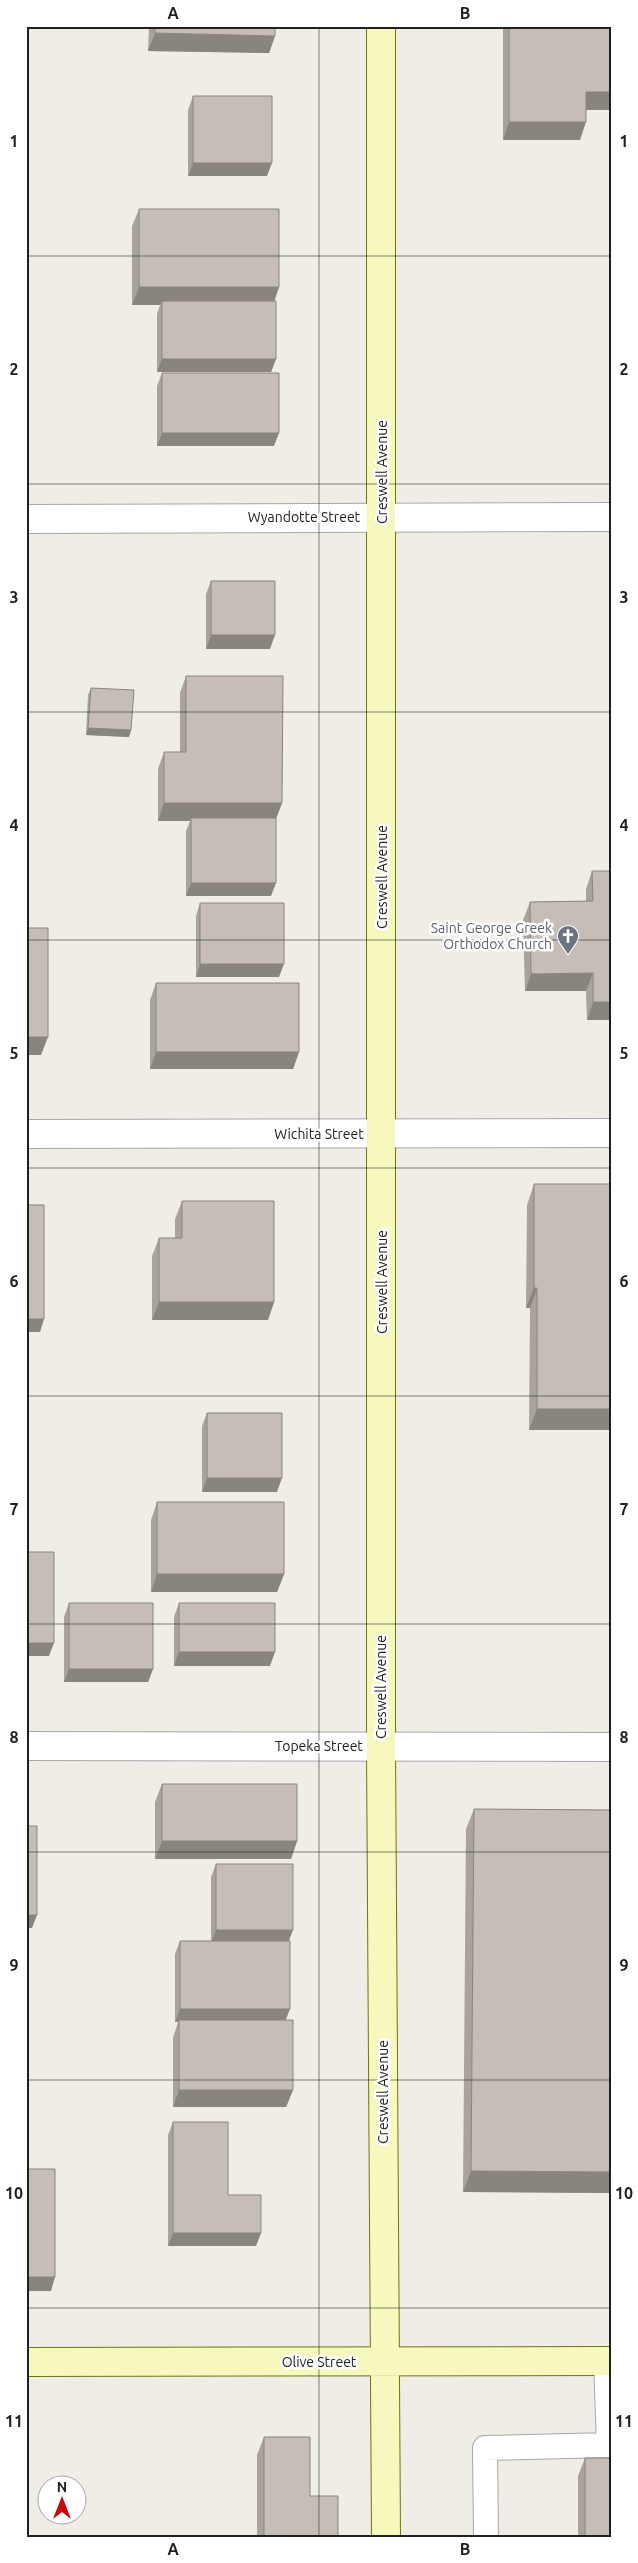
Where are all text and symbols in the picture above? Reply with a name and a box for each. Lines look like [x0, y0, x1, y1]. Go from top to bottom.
text: A [167, 4, 179, 22]
text: B [460, 4, 470, 22]
text: 1 [9, 132, 19, 150]
text: 1 [619, 132, 629, 150]
text: 2 [9, 360, 19, 378]
text: 2 [619, 360, 629, 378]
street label: Creswell Avenue [374, 420, 390, 524]
street label: Wyandotte Street [248, 509, 361, 525]
text: 3 [9, 588, 19, 606]
text: 3 [619, 588, 629, 606]
text: 4 [9, 816, 19, 834]
text: 4 [619, 816, 629, 834]
street label: Creswell Avenue [374, 825, 390, 929]
place label: Saint George Greek Orthodox Church [431, 920, 552, 952]
church icon: Saint George Greek Orthodox Church [556, 924, 580, 955]
text: 5 [9, 1044, 19, 1062]
text: 5 [619, 1044, 629, 1062]
street label: Wichita Street [274, 1126, 364, 1142]
street label: Creswell Avenue [374, 1230, 390, 1334]
text: 6 [9, 1272, 19, 1290]
text: 6 [619, 1272, 629, 1290]
text: 7 [9, 1500, 19, 1518]
text: 7 [619, 1500, 629, 1518]
street label: Creswell Avenue [373, 1635, 389, 1739]
text: 8 [9, 1728, 19, 1746]
text: 8 [619, 1728, 629, 1746]
street label: Topeka Street [275, 1738, 363, 1754]
text: 9 [9, 1956, 19, 1974]
text: 9 [619, 1956, 629, 1974]
street label: Creswell Avenue [375, 2040, 391, 2144]
text: 10 [5, 2184, 23, 2202]
text: 10 [615, 2184, 633, 2202]
street label: Olive Street [282, 2354, 357, 2370]
text: 11 [5, 2412, 23, 2430]
text: 11 [615, 2412, 633, 2430]
north arrow [38, 2476, 88, 2526]
text: N [57, 2479, 67, 2495]
text: A [167, 2540, 179, 2558]
text: B [460, 2540, 470, 2558]

